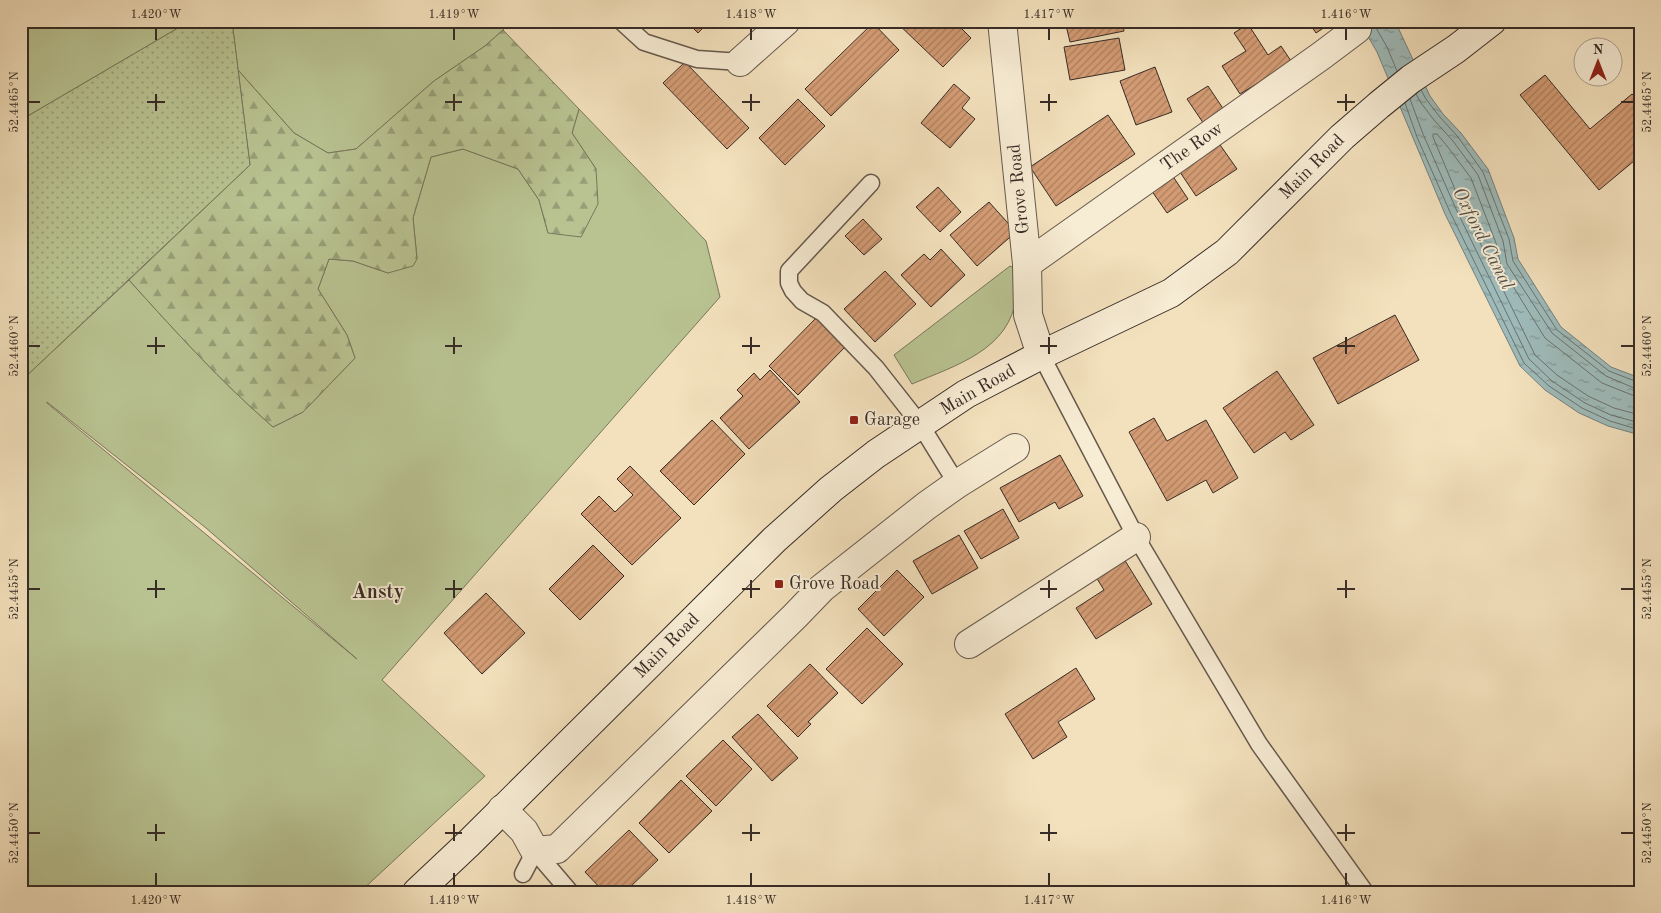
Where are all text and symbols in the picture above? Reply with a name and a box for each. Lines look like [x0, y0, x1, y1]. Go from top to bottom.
text: 1.420°W [131, 9, 182, 21]
text: 1.419°W [429, 9, 480, 21]
text: 1.418°W [726, 9, 777, 21]
text: 1.417°W [1024, 9, 1075, 21]
text: 1.416°W [1321, 9, 1372, 21]
north arrow [1574, 38, 1624, 88]
text: N [1593, 43, 1604, 57]
text: 52.4465°N [8, 71, 21, 133]
text: 52.4465°N [1641, 71, 1654, 133]
street label: The Row [1158, 119, 1226, 175]
street label: Main Road [1276, 131, 1348, 203]
street label: Grove Road [1005, 143, 1033, 235]
water label: Oxford Canal [1448, 185, 1516, 294]
text: 52.4460°N [8, 315, 21, 377]
text: 52.4460°N [1641, 315, 1654, 377]
street label: Main Road [937, 361, 1019, 419]
place label: Garage [864, 411, 920, 429]
marker: Garage [848, 414, 860, 426]
text: 52.4455°N [8, 558, 21, 620]
text: 52.4455°N [1641, 558, 1654, 620]
place label: Grove Road [789, 575, 880, 593]
marker: Grove Road [773, 578, 785, 590]
district label: Ansty [352, 583, 404, 603]
street label: Main Road [631, 610, 703, 682]
text: 52.4450°N [8, 802, 21, 864]
text: 52.4450°N [1641, 802, 1654, 864]
text: 1.420°W [131, 895, 182, 907]
text: 1.419°W [429, 895, 480, 907]
text: 1.418°W [726, 895, 777, 907]
text: 1.417°W [1024, 895, 1075, 907]
text: 1.416°W [1321, 895, 1372, 907]

